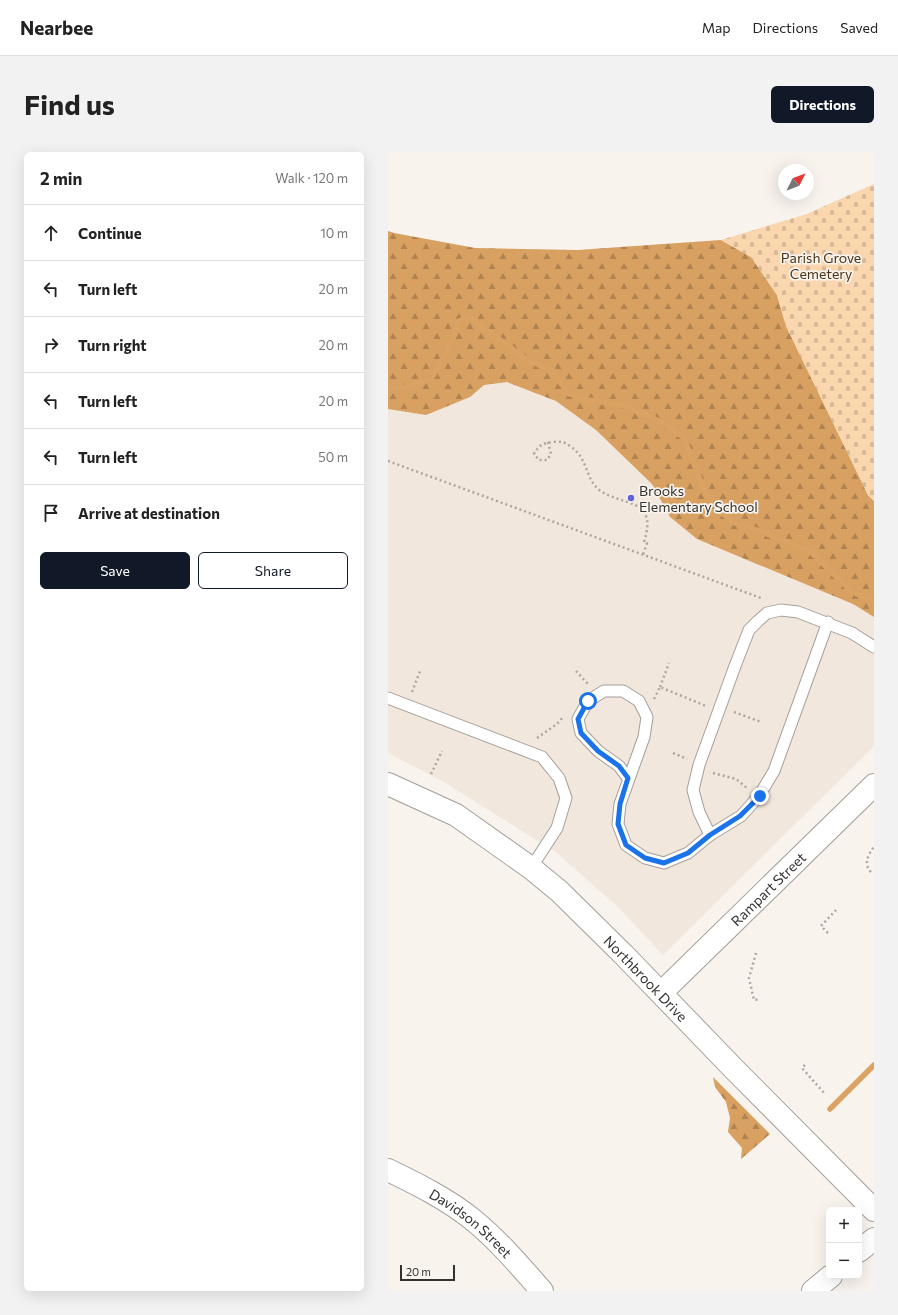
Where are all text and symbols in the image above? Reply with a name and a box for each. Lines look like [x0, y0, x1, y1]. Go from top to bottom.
text: Nearbee [20, 16, 93, 39]
text: Map [702, 19, 731, 36]
text: Directions [753, 19, 818, 36]
text: Saved [840, 19, 878, 36]
button: Directions [771, 86, 874, 123]
text: Find us [24, 87, 115, 121]
north arrow [778, 164, 814, 200]
text: 2 min [40, 168, 82, 189]
text: Walk · 120 m [275, 170, 348, 186]
icon: ahead [40, 222, 62, 244]
text: Continue [78, 224, 142, 242]
text: 10 m [320, 225, 348, 241]
park label: Parish Grove Cemetery [781, 249, 861, 282]
icon: left [40, 278, 62, 300]
text: Turn left [78, 280, 137, 298]
text: 20 m [319, 281, 348, 297]
icon: right [40, 334, 62, 356]
text: Turn right [78, 336, 147, 354]
text: 20 m [319, 337, 348, 353]
icon: left [40, 390, 62, 412]
text: Turn left [78, 392, 137, 410]
text: 20 m [319, 393, 348, 409]
icon: left [40, 446, 62, 468]
text: Turn left [78, 448, 137, 466]
text: 50 m [318, 449, 348, 465]
place label: Brooks Elementary School [639, 482, 758, 515]
marker: Brooks Elementary School [626, 493, 636, 503]
icon: arrive [40, 502, 62, 524]
text: Arrive at destination [78, 504, 220, 522]
button: Save [40, 552, 190, 589]
button: Share [198, 552, 348, 589]
route start [579, 692, 597, 710]
route end [751, 787, 769, 805]
street label: Rampart Street [727, 848, 809, 929]
street label: Northbrook Drive [601, 932, 691, 1025]
street label: Davidson Street [427, 1185, 516, 1261]
map controls [826, 1207, 862, 1279]
button: + [826, 1207, 862, 1243]
button: − [826, 1243, 862, 1279]
scale bar [400, 1263, 455, 1282]
text: 20 m [406, 1265, 431, 1278]

